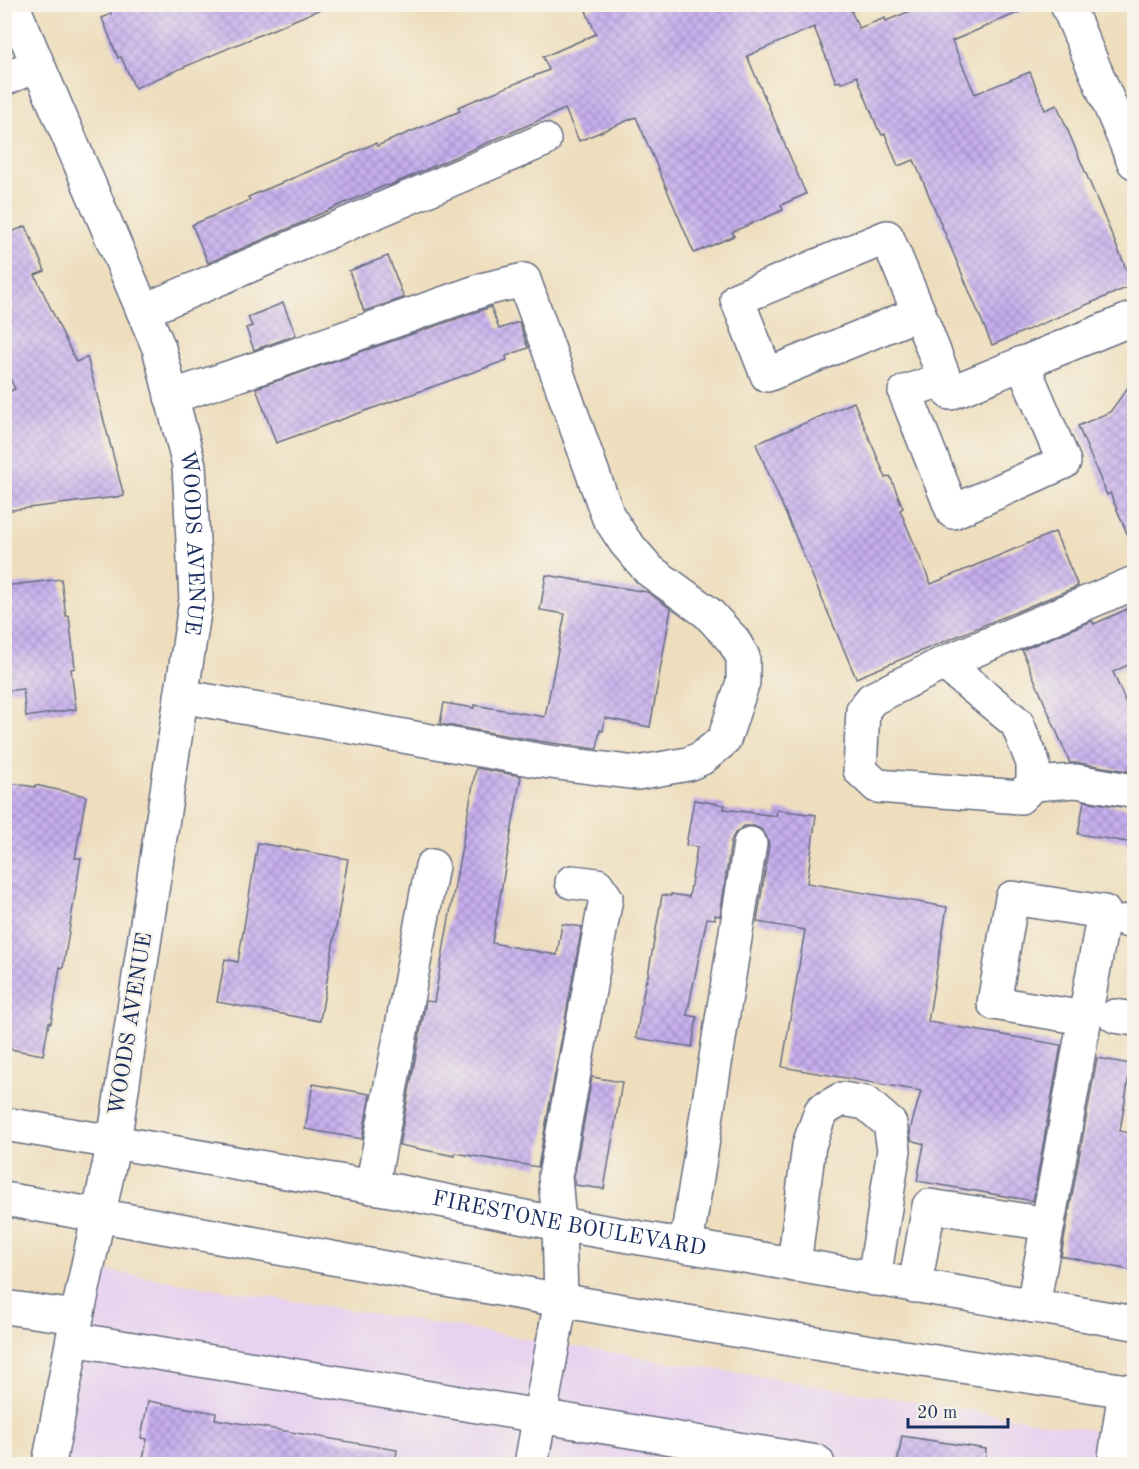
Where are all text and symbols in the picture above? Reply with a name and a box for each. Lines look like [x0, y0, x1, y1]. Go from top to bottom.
street label: WOODS AVENUE [175, 449, 207, 636]
street label: WOODS AVENUE [106, 931, 156, 1117]
street label: FIRESTONE BOULEVARD [430, 1188, 708, 1260]
scale bar [908, 1391, 1008, 1429]
text: 20 m [917, 1404, 957, 1422]

